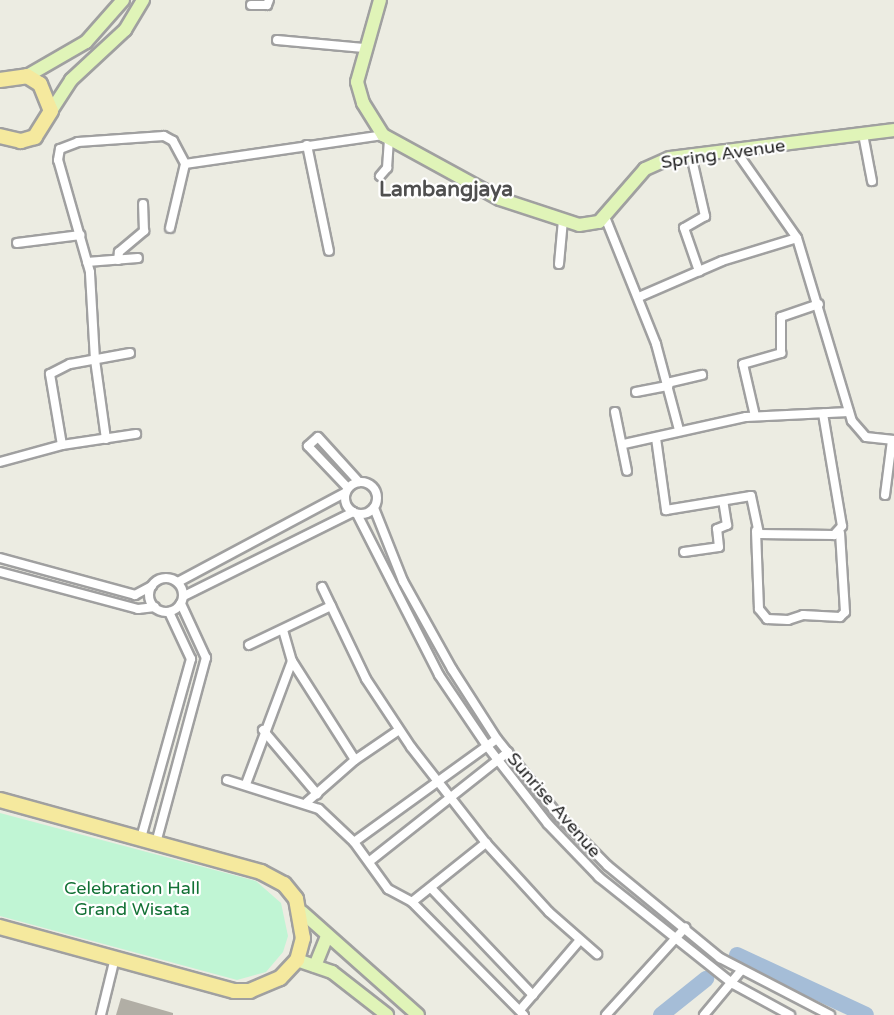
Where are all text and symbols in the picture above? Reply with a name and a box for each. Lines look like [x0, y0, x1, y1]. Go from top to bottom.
street label: Spring Avenue [660, 135, 786, 173]
district label: Lambangjaya [379, 177, 513, 203]
street label: Sunrise Avenue [502, 748, 606, 862]
park label: Celebration Hall Grand Wisata [64, 878, 200, 920]

